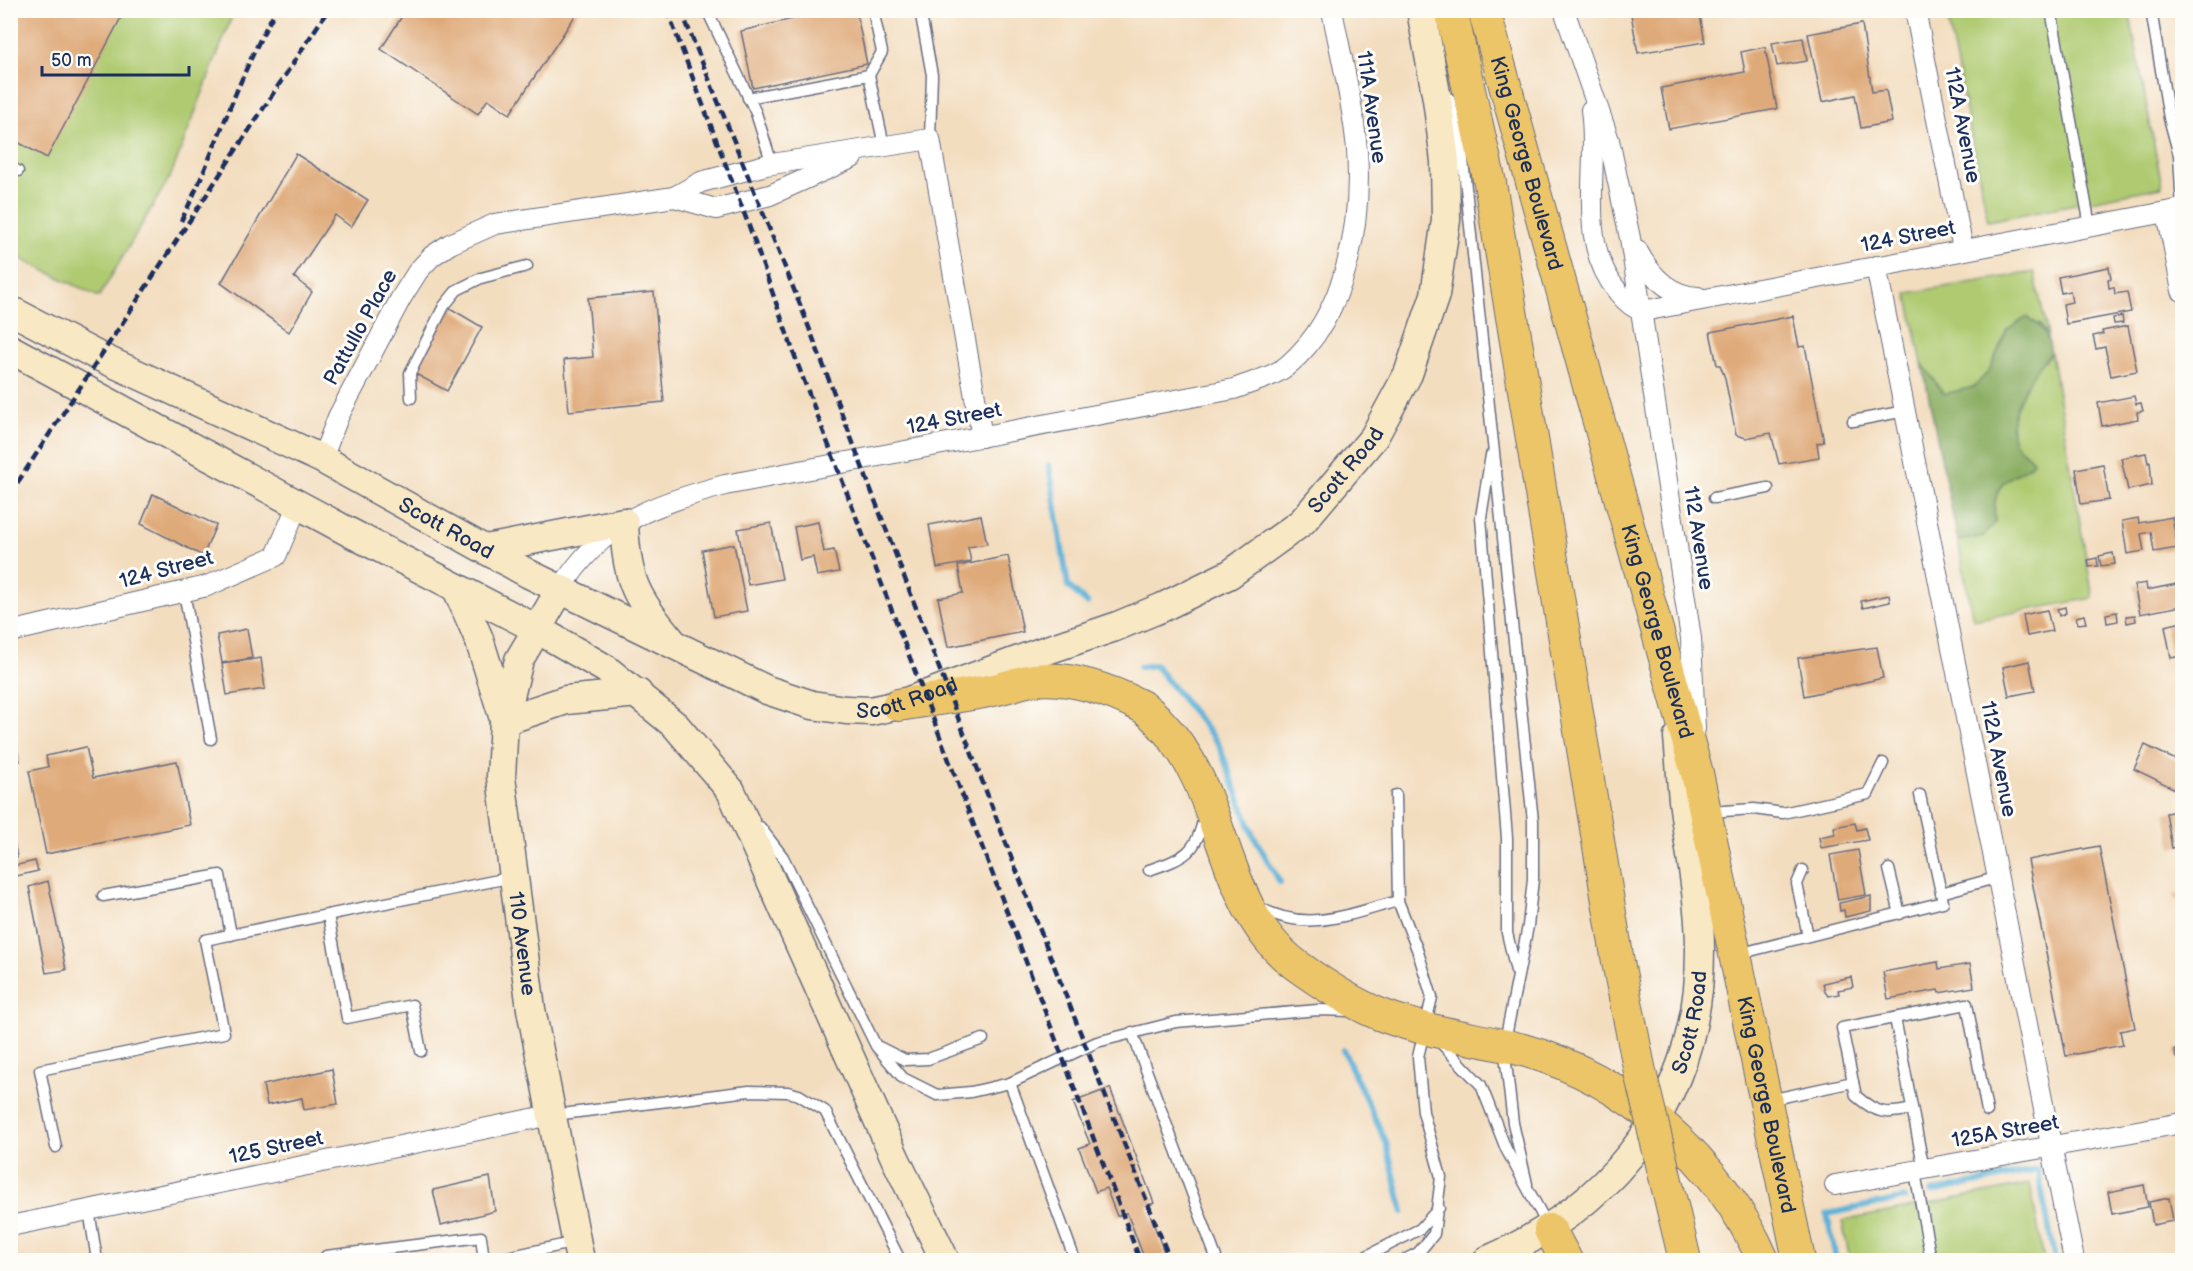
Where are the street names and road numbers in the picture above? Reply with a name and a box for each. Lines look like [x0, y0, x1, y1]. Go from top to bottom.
street label: 111A Avenue [1351, 49, 1392, 165]
street label: King George Boulevard [1484, 53, 1568, 273]
street label: 112A Avenue [1939, 65, 1986, 185]
street label: 124 Street [1859, 215, 1958, 258]
street label: Pattullo Place [318, 265, 403, 390]
street label: 124 Street [905, 397, 1004, 440]
street label: Scott Road [1303, 423, 1390, 519]
street label: 112 Avenue [1678, 484, 1719, 592]
street label: Scott Road [394, 492, 498, 565]
street label: King George Boulevard [1615, 521, 1699, 741]
street label: 124 Street [117, 545, 216, 594]
street label: Scott Road [856, 672, 961, 724]
street label: 112A Avenue [1975, 699, 2022, 819]
street label: 110 Avenue [503, 890, 541, 997]
street label: Scott Road [1667, 970, 1712, 1078]
street label: King George Boulevard [1731, 994, 1801, 1216]
street label: 125A Street [1950, 1110, 2061, 1153]
street label: 125 Street [227, 1125, 326, 1170]

